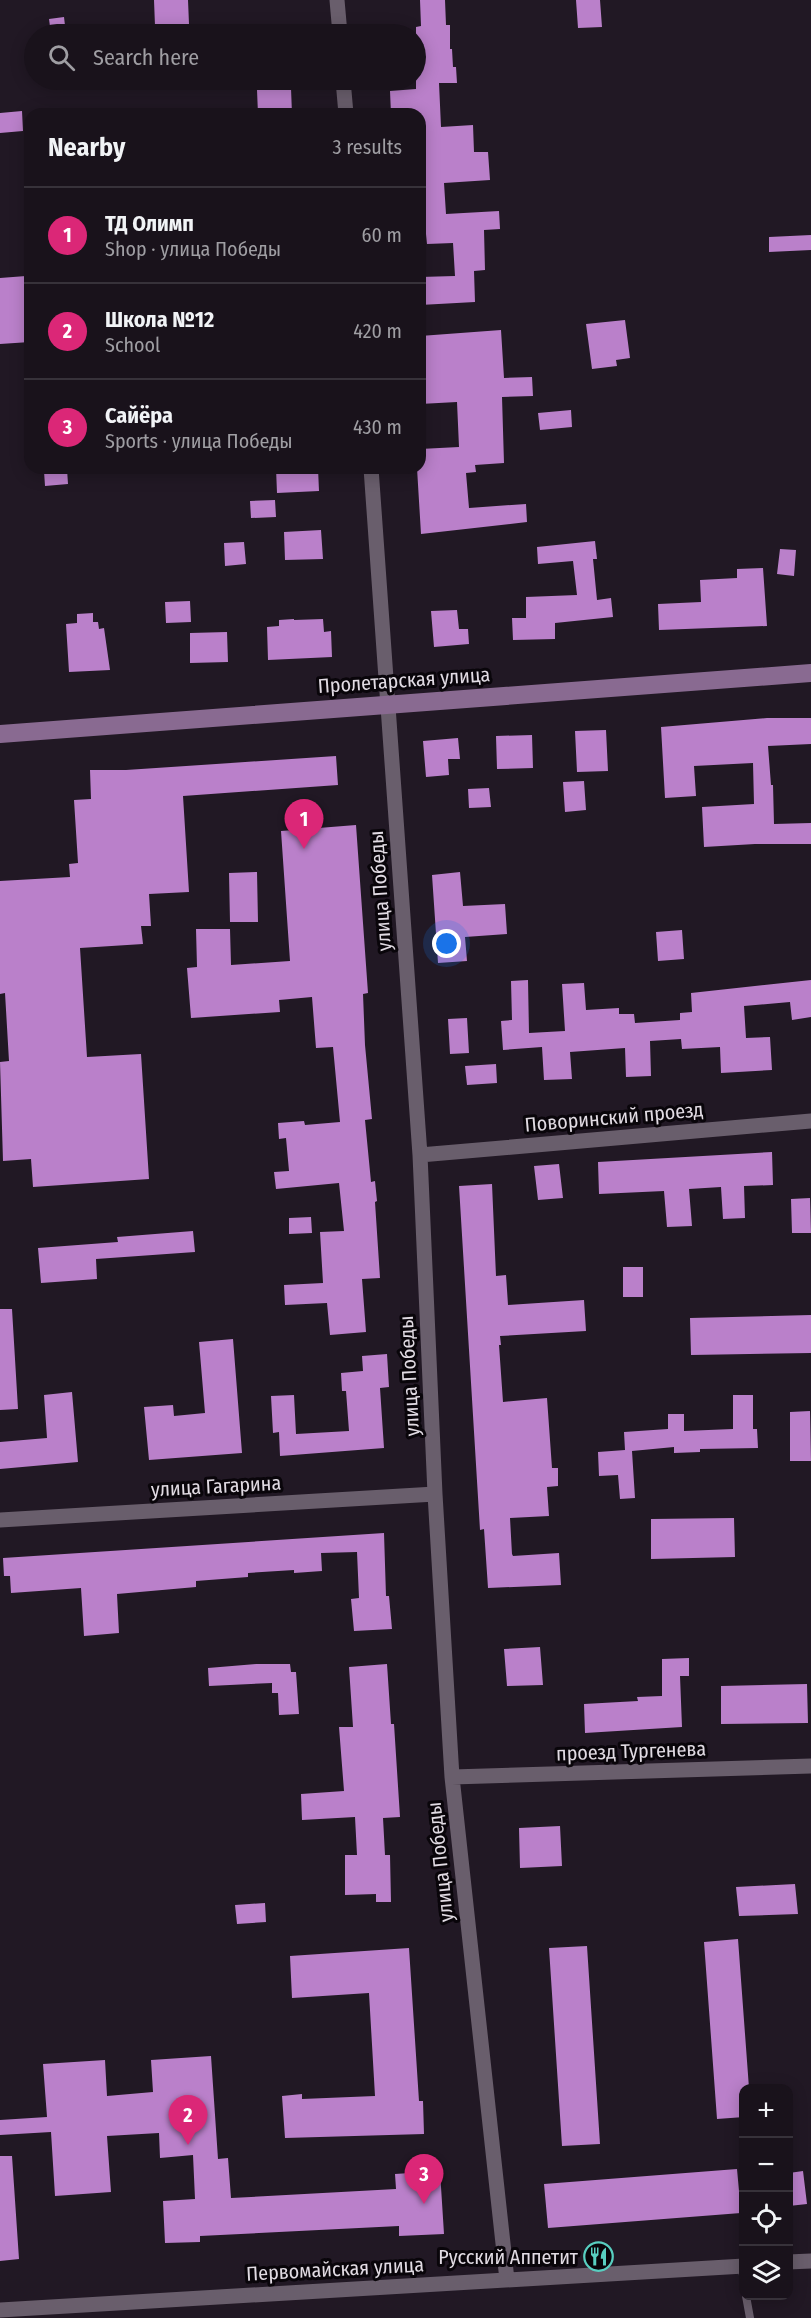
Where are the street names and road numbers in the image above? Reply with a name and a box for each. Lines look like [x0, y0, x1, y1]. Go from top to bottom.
street label: Пролетарская улица [317, 662, 491, 698]
street label: улица Победы [364, 830, 396, 952]
street label: Поворинский проезд [524, 1097, 704, 1137]
street label: улица Победы [394, 1315, 424, 1437]
street label: улица Гагарина [150, 1471, 282, 1501]
street label: проезд Тургенева [556, 1736, 706, 1766]
street label: улица Победы [422, 1801, 458, 1923]
street label: Первомайская улица [246, 2252, 424, 2286]

